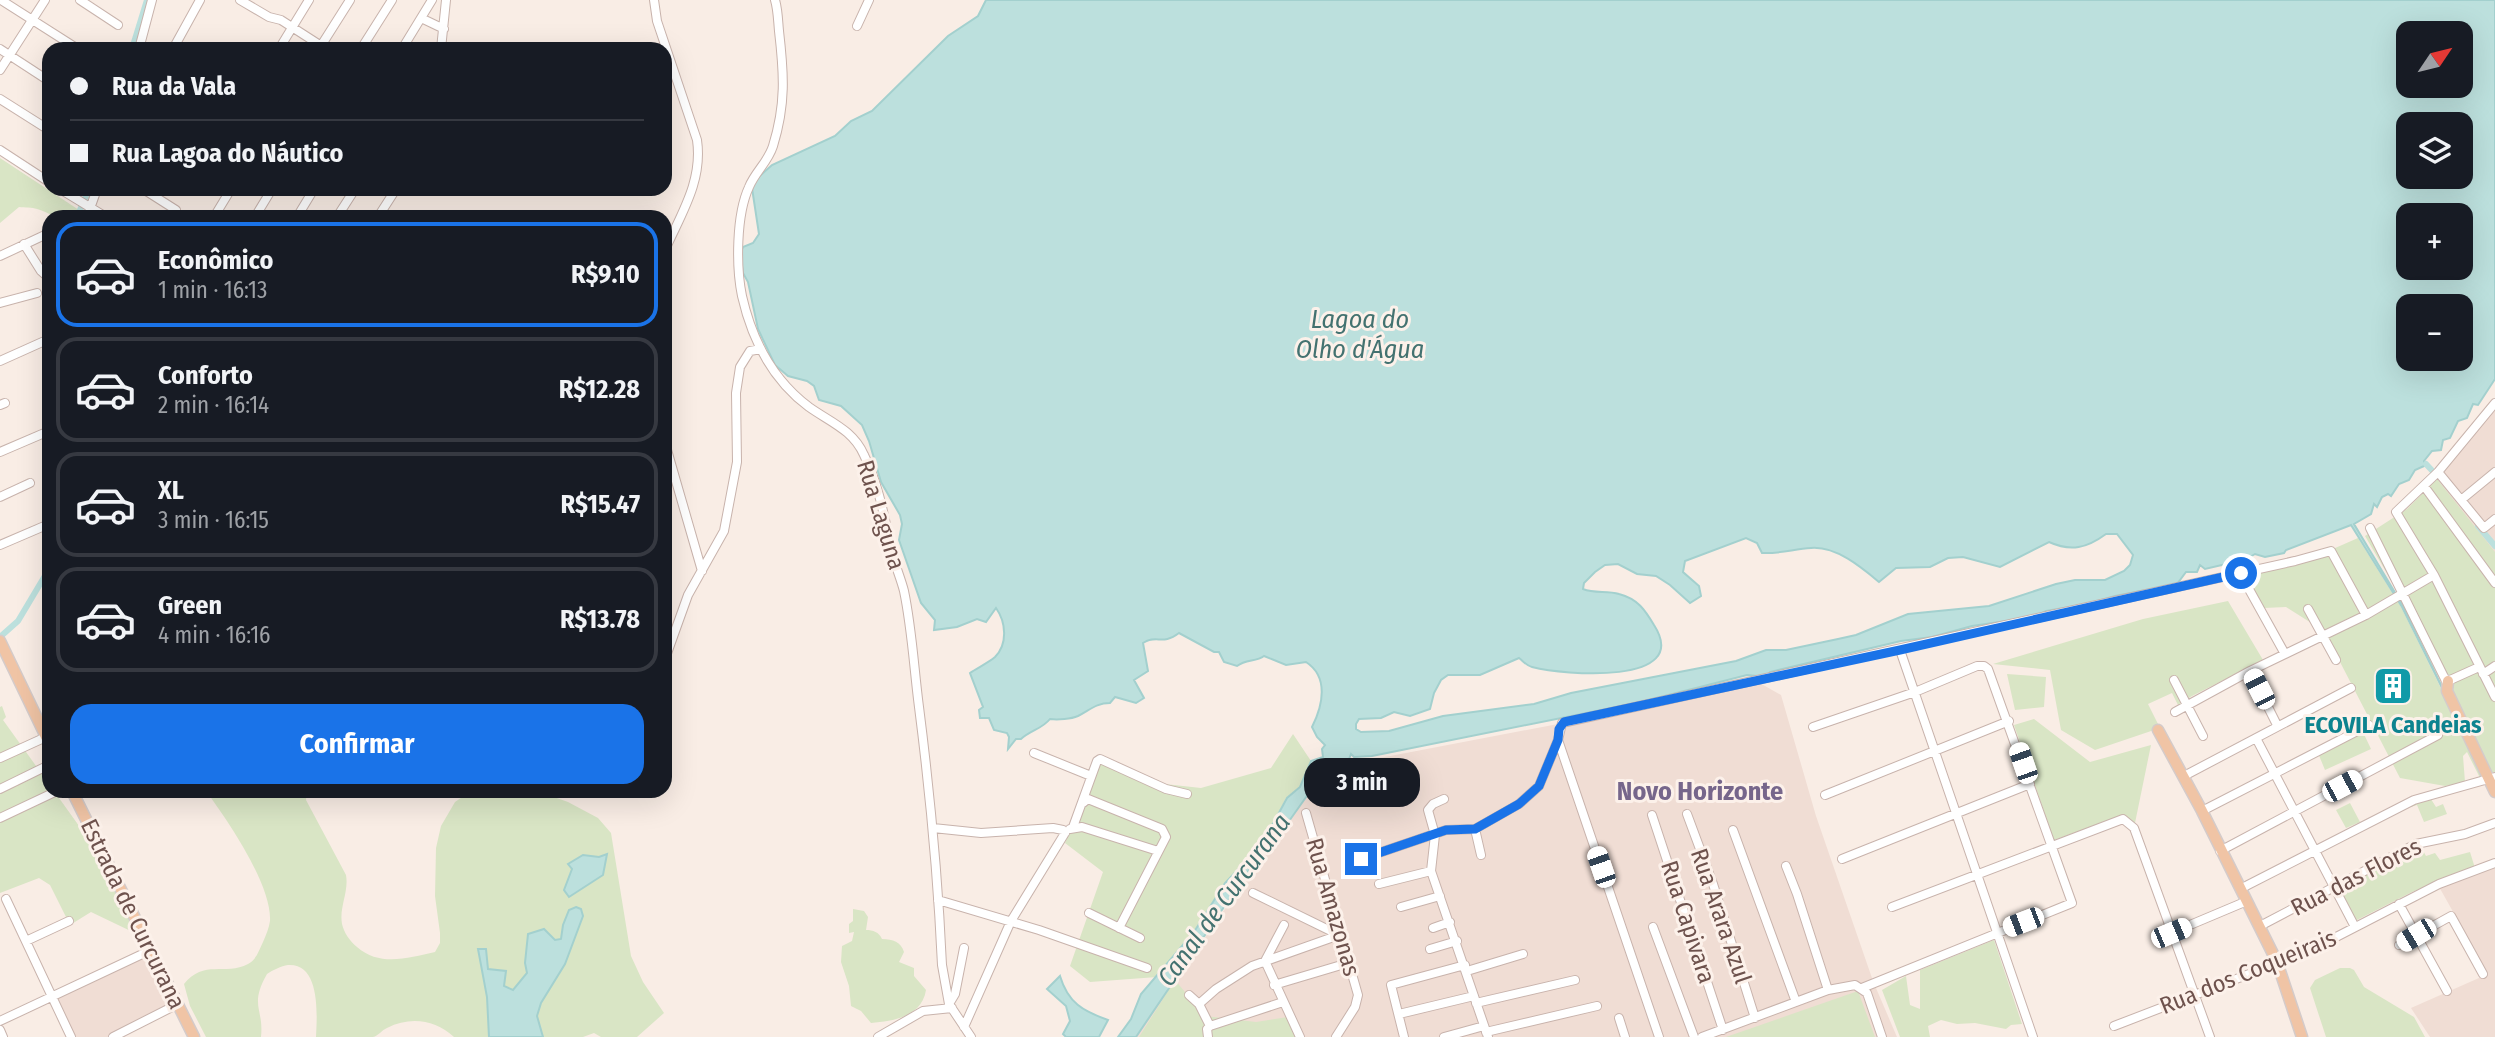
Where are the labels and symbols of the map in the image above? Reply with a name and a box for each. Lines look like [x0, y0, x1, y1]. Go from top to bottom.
north arrow [2396, 21, 2473, 98]
water label: Lagoa do Olho d'Água [1296, 304, 1424, 365]
street label: Rua Laguna [851, 457, 911, 573]
route start [2225, 557, 2257, 589]
building icon: ECOVILA Candeias [2372, 665, 2414, 707]
car [2241, 666, 2278, 712]
place label: ECOVILA Candeias [2305, 711, 2482, 739]
car [2007, 740, 2040, 786]
callout: 3 min [1303, 758, 1419, 806]
car [2319, 767, 2366, 805]
district label: Novo Horizonte [1617, 776, 1783, 807]
water label: Canal de Curcurana [1151, 808, 1297, 992]
street label: Estrada de Curcurana [75, 815, 191, 1013]
street label: Rua das Flores [2286, 832, 2426, 922]
street label: Rua Amazonas [1300, 835, 1366, 979]
route end [1345, 843, 1377, 875]
car [1585, 844, 1618, 890]
street label: Rua Arara Azul [1685, 845, 1757, 987]
street label: Rua Capivara [1655, 857, 1721, 987]
car [2000, 905, 2047, 939]
car [2148, 915, 2195, 951]
car [2393, 915, 2440, 955]
street label: Rua dos Coqueirais [2156, 924, 2340, 1020]

